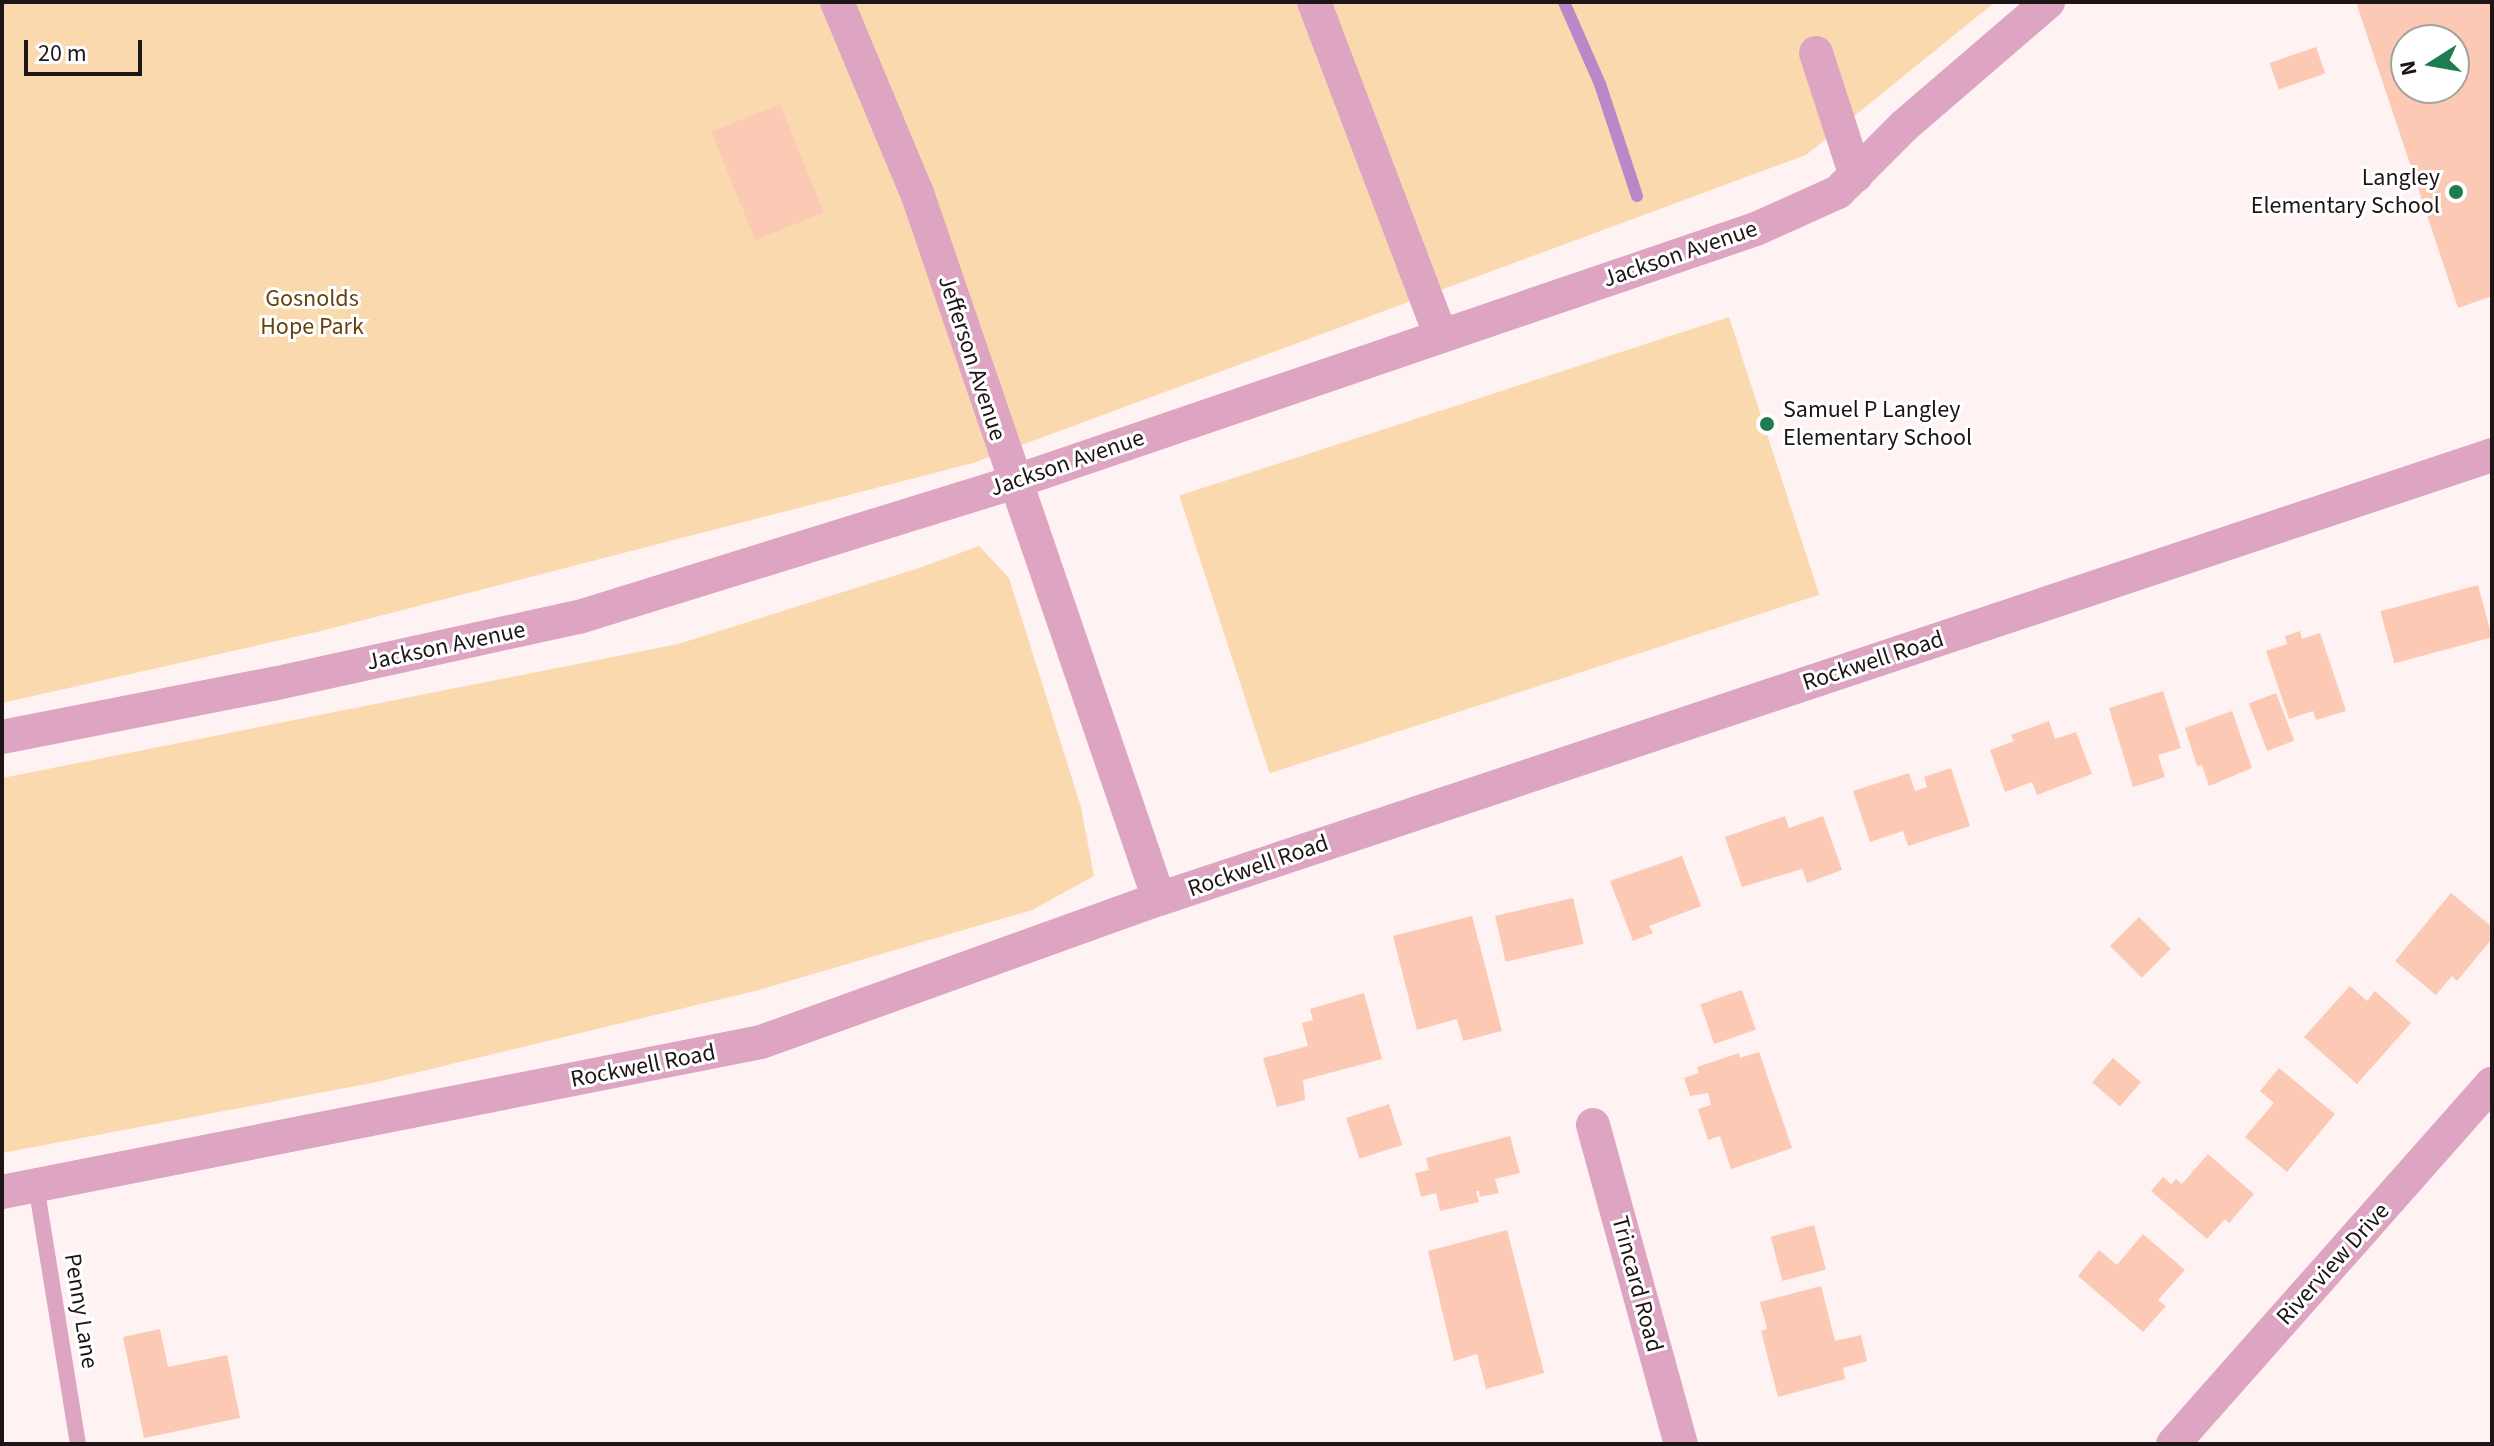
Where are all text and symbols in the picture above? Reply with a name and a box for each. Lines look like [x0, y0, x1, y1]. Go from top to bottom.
scale bar [28, 24, 146, 74]
north arrow [2390, 24, 2470, 104]
text: 20 m [38, 36, 87, 71]
text: N [2391, 58, 2426, 78]
place label: Langley Elementary School [2251, 164, 2440, 220]
marker: Langley Elementary School [2447, 183, 2465, 201]
street label: Jackson Avenue [1599, 214, 1761, 294]
street label: Jefferson Avenue [932, 272, 1012, 444]
park label: Gosnolds Hope Park [260, 285, 364, 341]
place label: Samuel P Langley Elementary School [1783, 396, 1972, 452]
marker: Samuel P Langley Elementary School [1758, 415, 1776, 433]
street label: Jackson Avenue [986, 423, 1148, 503]
street label: Jackson Avenue [364, 615, 528, 677]
street label: Rockwell Road [1799, 625, 1947, 697]
street label: Rockwell Road [1184, 828, 1332, 904]
street label: Rockwell Road [568, 1038, 718, 1094]
street label: Riverview Drive [2271, 1197, 2395, 1331]
street label: Trincard Road [1605, 1213, 1669, 1355]
street label: Penny Lane [58, 1251, 104, 1371]

